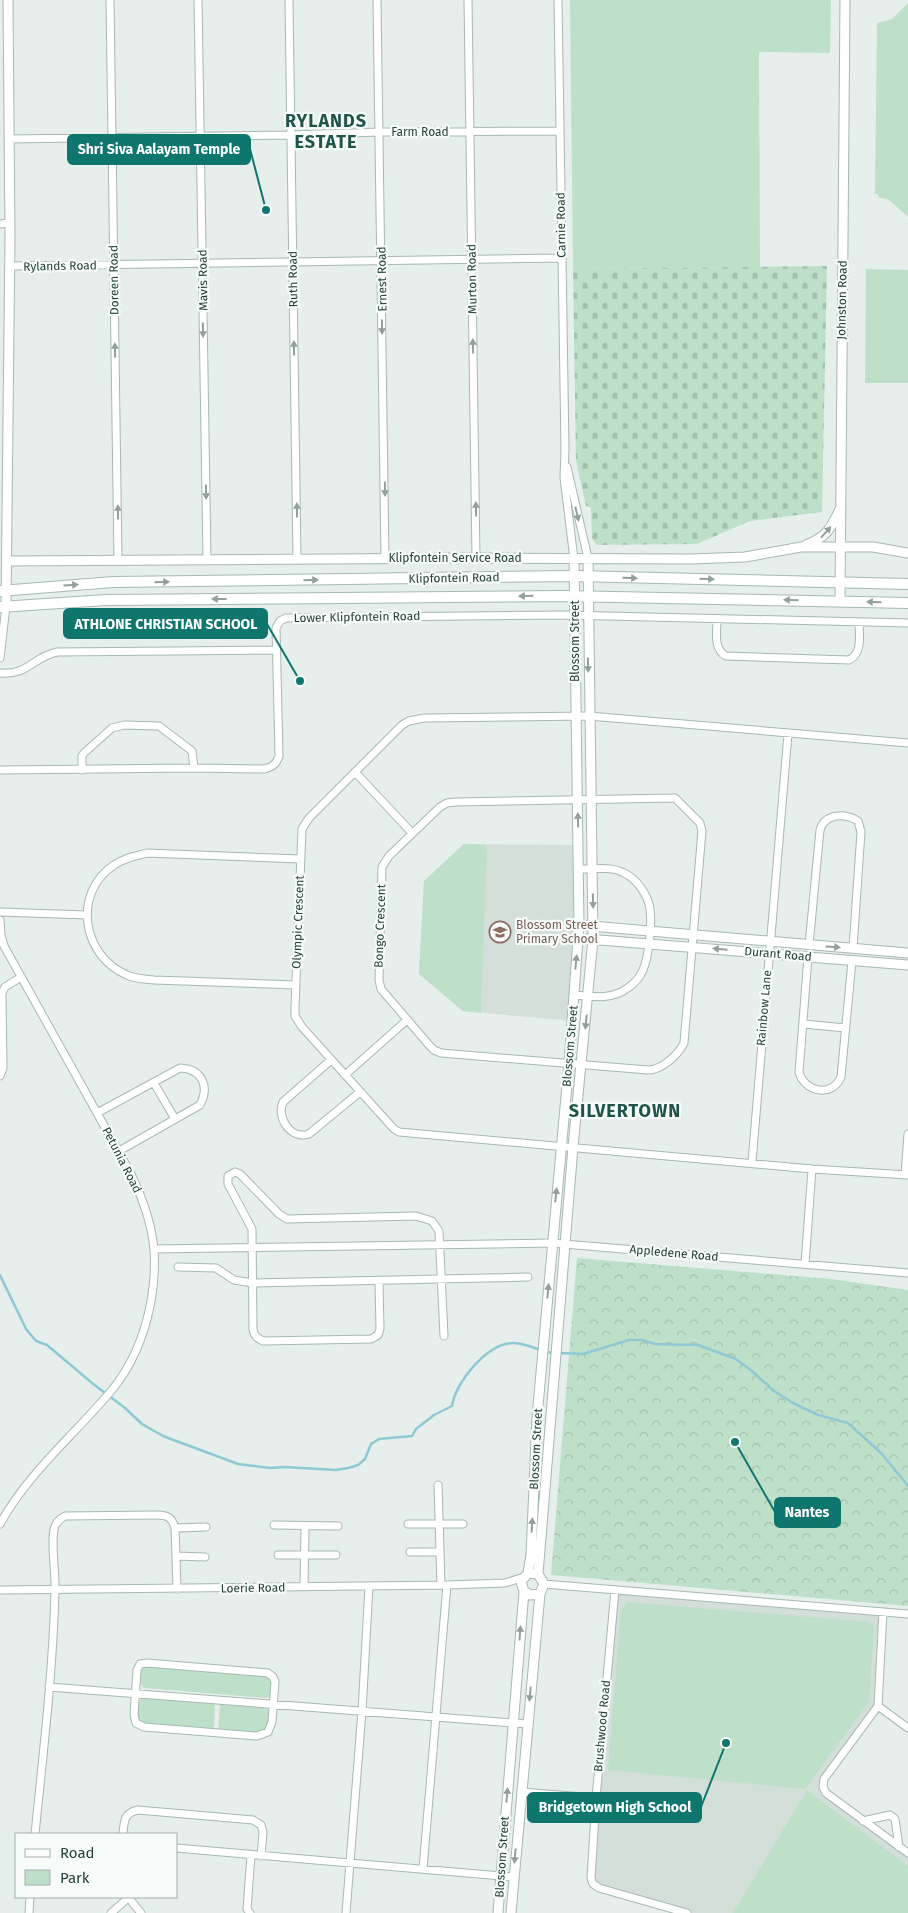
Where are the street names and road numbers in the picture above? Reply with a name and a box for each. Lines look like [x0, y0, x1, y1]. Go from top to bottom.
street label: Farm Road [391, 125, 449, 139]
street label: Carnie Road [553, 192, 569, 258]
street label: Murton Road [464, 244, 480, 314]
street label: Doreen Road [106, 245, 122, 315]
street label: Ernest Road [374, 246, 390, 312]
street label: Mavis Road [195, 249, 211, 311]
street label: Ruth Road [286, 251, 300, 307]
street label: Rylands Road [23, 258, 97, 274]
street label: Johnston Road [834, 260, 850, 340]
street label: Klipfontein Service Road [388, 551, 522, 565]
street label: Klipfontein Road [408, 570, 500, 586]
street label: Blossom Street [568, 599, 582, 682]
street label: Lower Klipfontein Road [294, 609, 420, 625]
street label: Olympic Crescent [289, 874, 307, 969]
street label: Bongo Crescent [372, 883, 388, 968]
street label: Durant Road [744, 944, 812, 964]
street label: Rainbow Lane [754, 970, 774, 1046]
street label: Blossom Street [559, 1004, 581, 1087]
street label: Petunia Road [99, 1125, 145, 1195]
street label: Appledene Road [629, 1242, 719, 1264]
street label: Blossom Street [527, 1407, 545, 1490]
street label: Loerie Road [221, 1580, 285, 1596]
street label: Brushwood Road [591, 1679, 613, 1773]
street label: Blossom Street [492, 1815, 512, 1898]

